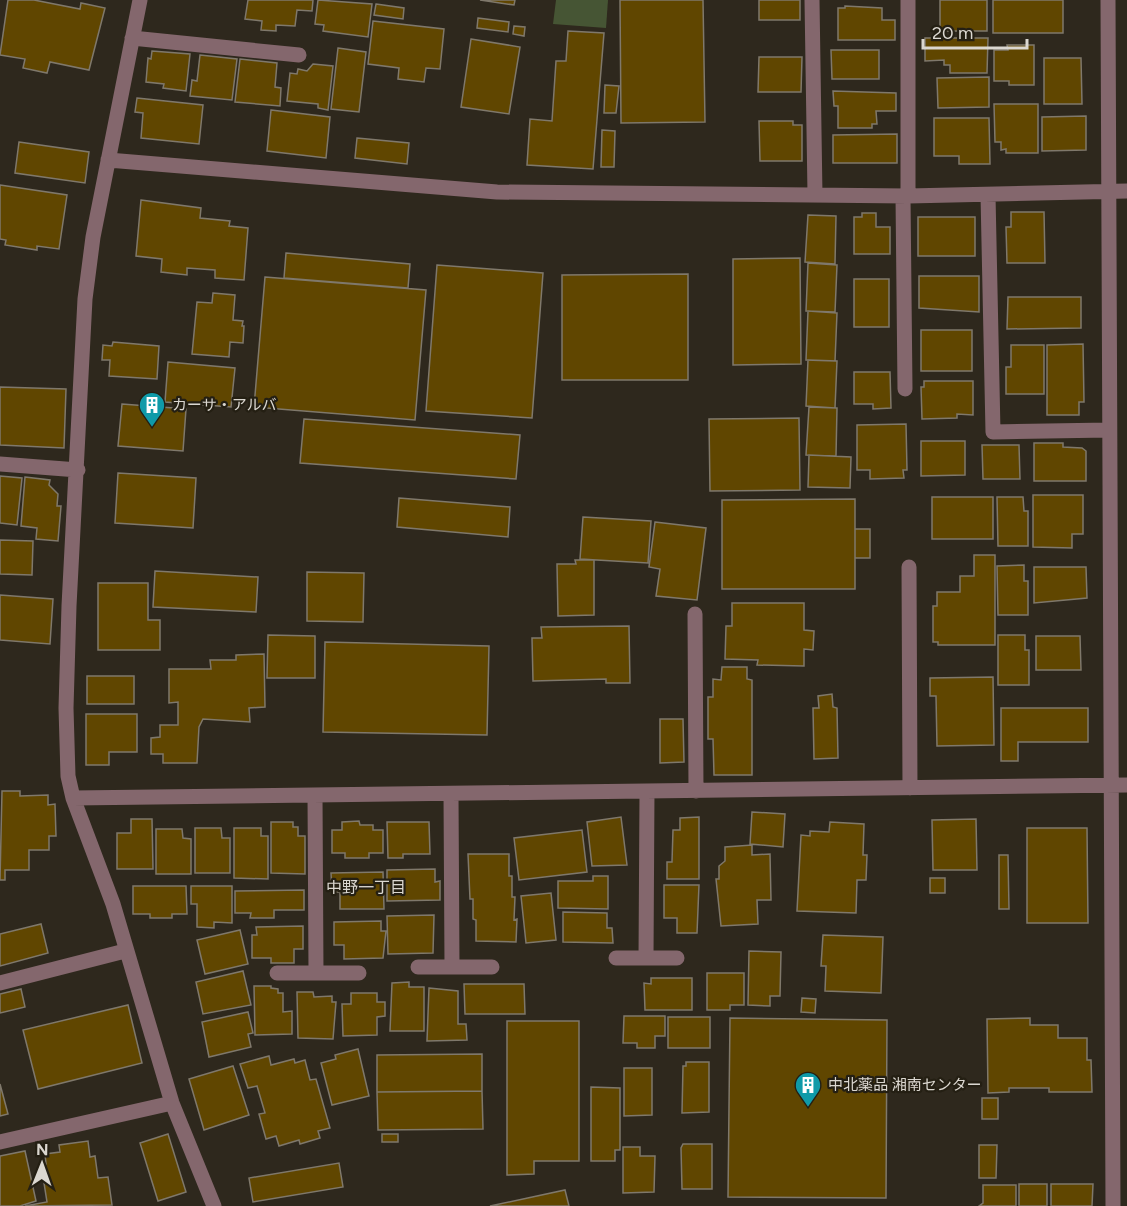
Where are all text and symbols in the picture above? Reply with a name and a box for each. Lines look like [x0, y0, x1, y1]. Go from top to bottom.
scale bar [923, 12, 1026, 50]
text: 20 m [932, 22, 973, 44]
building icon: カーサ・アルバ [137, 390, 167, 428]
place label: カーサ・アルバ [172, 396, 277, 414]
district label: 中野一丁目 [326, 878, 406, 897]
building icon: 中北薬品 湘南センター [793, 1070, 823, 1108]
place label: 中北薬品 湘南センター [828, 1076, 982, 1094]
north arrow [12, 1134, 72, 1194]
text: N [36, 1140, 49, 1159]

